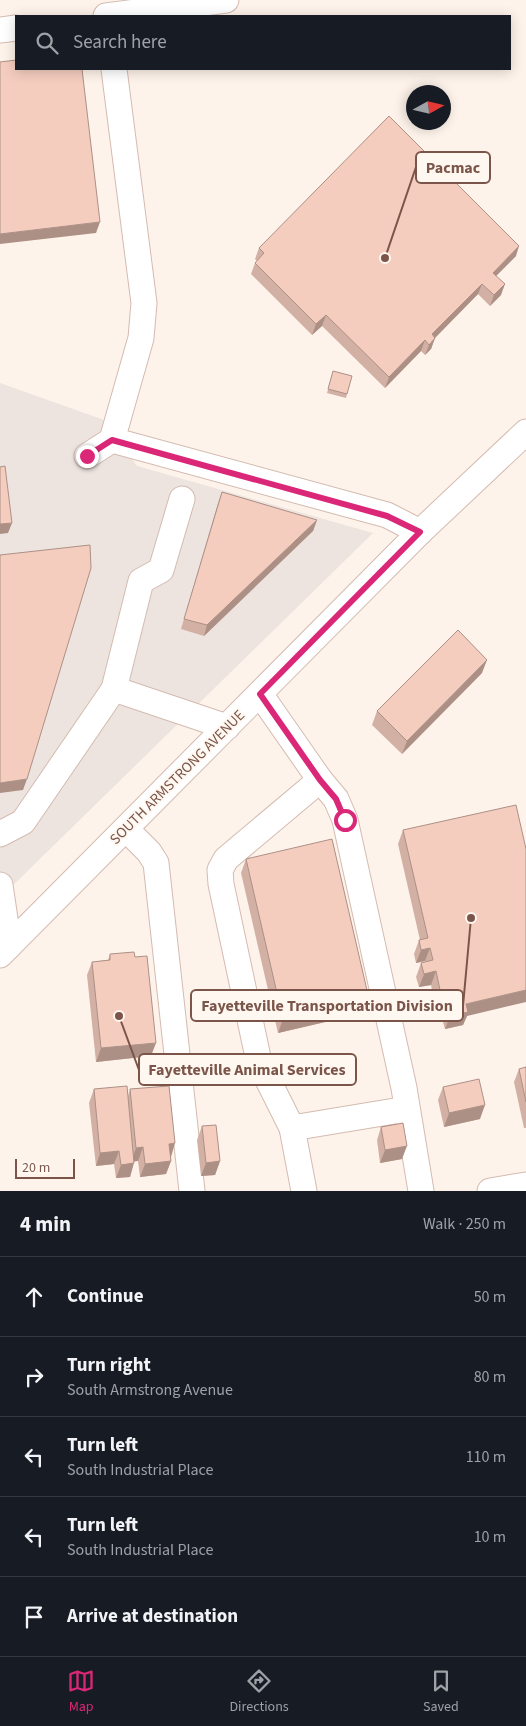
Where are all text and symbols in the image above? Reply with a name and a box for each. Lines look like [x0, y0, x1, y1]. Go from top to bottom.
search box [15, 15, 511, 70]
icon: search [33, 29, 61, 57]
text: Search here [73, 29, 167, 56]
north arrow [406, 85, 451, 130]
callout: Pacmac [416, 152, 490, 183]
text: Pacmac [426, 157, 481, 179]
route end [76, 445, 99, 468]
street label: SOUTH ARMSTRONG AVENUE [105, 705, 250, 850]
route start [334, 809, 357, 832]
callout: Fayetteville Transportation Division [191, 990, 463, 1021]
text: Fayetteville Transportation Division [201, 995, 453, 1017]
callout: Fayetteville Animal Services [139, 1054, 356, 1085]
text: Fayetteville Animal Services [148, 1059, 346, 1081]
scale bar [15, 1156, 75, 1179]
text: 20 m [22, 1158, 50, 1178]
text: 4 min [20, 1209, 71, 1239]
text: Walk · 250 m [423, 1213, 506, 1235]
icon: ahead [20, 1283, 48, 1311]
text: Continue [67, 1283, 144, 1310]
text: 50 m [474, 1286, 506, 1308]
text: Turn right [67, 1352, 151, 1379]
icon: right [20, 1363, 48, 1391]
text: 80 m [474, 1366, 506, 1388]
text: South Armstrong Avenue [67, 1379, 233, 1401]
text: Turn left [67, 1432, 138, 1459]
icon: left [20, 1443, 48, 1471]
text: 110 m [466, 1446, 506, 1468]
text: South Industrial Place [67, 1459, 214, 1481]
text: Turn left [67, 1512, 138, 1539]
icon: left [20, 1523, 48, 1551]
text: 10 m [474, 1526, 506, 1548]
text: South Industrial Place [67, 1539, 214, 1561]
icon: arrive [20, 1603, 48, 1631]
text: Arrive at destination [67, 1603, 238, 1630]
tab: Map [67, 1667, 95, 1717]
tab: Directions [229, 1667, 289, 1717]
tab: Saved [423, 1667, 459, 1717]

